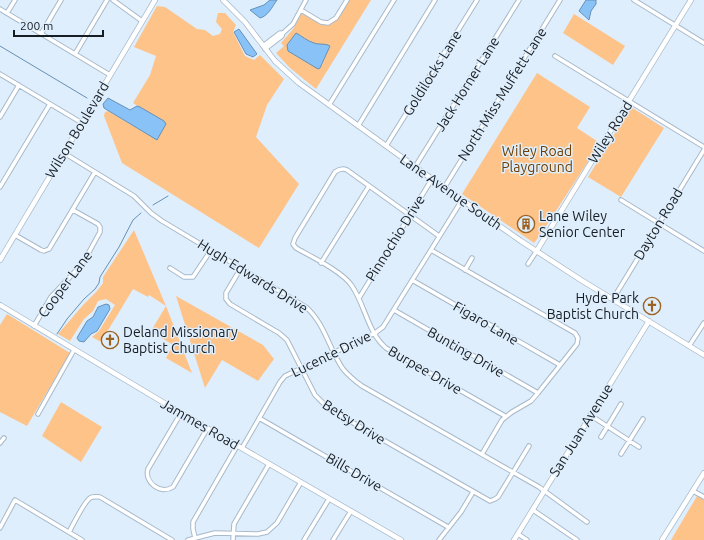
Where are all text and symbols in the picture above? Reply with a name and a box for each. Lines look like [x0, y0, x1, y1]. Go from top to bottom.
scale bar [14, 12, 103, 38]
text: 200 m [20, 19, 53, 32]
street label: North Miss Muffett Lane [454, 24, 550, 164]
street label: Goldilocks Lane [399, 27, 465, 119]
street label: Jack Horner Lane [431, 34, 503, 134]
street label: Wilson Boulevard [42, 79, 112, 181]
street label: Wiley Road [585, 98, 635, 166]
park label: Wiley Road Playground [501, 143, 573, 175]
street label: Lane Avenue South [397, 151, 505, 233]
street label: Dayton Road [630, 185, 686, 263]
street label: Pinnochio Drive [362, 192, 428, 284]
place label: Lane Wiley Senior Center [539, 208, 626, 240]
building icon: Lane Wiley Senior Center [516, 214, 536, 234]
street label: Hugh Edwards Drive [195, 236, 311, 316]
street label: Cooper Lane [35, 247, 95, 321]
place label: Hyde Park Baptist Church [547, 290, 639, 322]
church icon: Hyde Park Baptist Church [642, 296, 662, 316]
street label: Figaro Lane [450, 298, 522, 348]
place label: Deland Missionary Baptist Church [123, 324, 238, 356]
street label: Bunting Drive [425, 324, 507, 380]
street label: Lucente Drive [288, 328, 374, 380]
church icon: Deland Missionary Baptist Church [100, 330, 120, 350]
street label: Burpee Drive [385, 343, 465, 397]
street label: San Juan Avenue [546, 381, 616, 479]
street label: Jammes Road [158, 395, 242, 453]
street label: Betsy Drive [320, 396, 388, 448]
street label: Bills Drive [323, 450, 385, 494]

